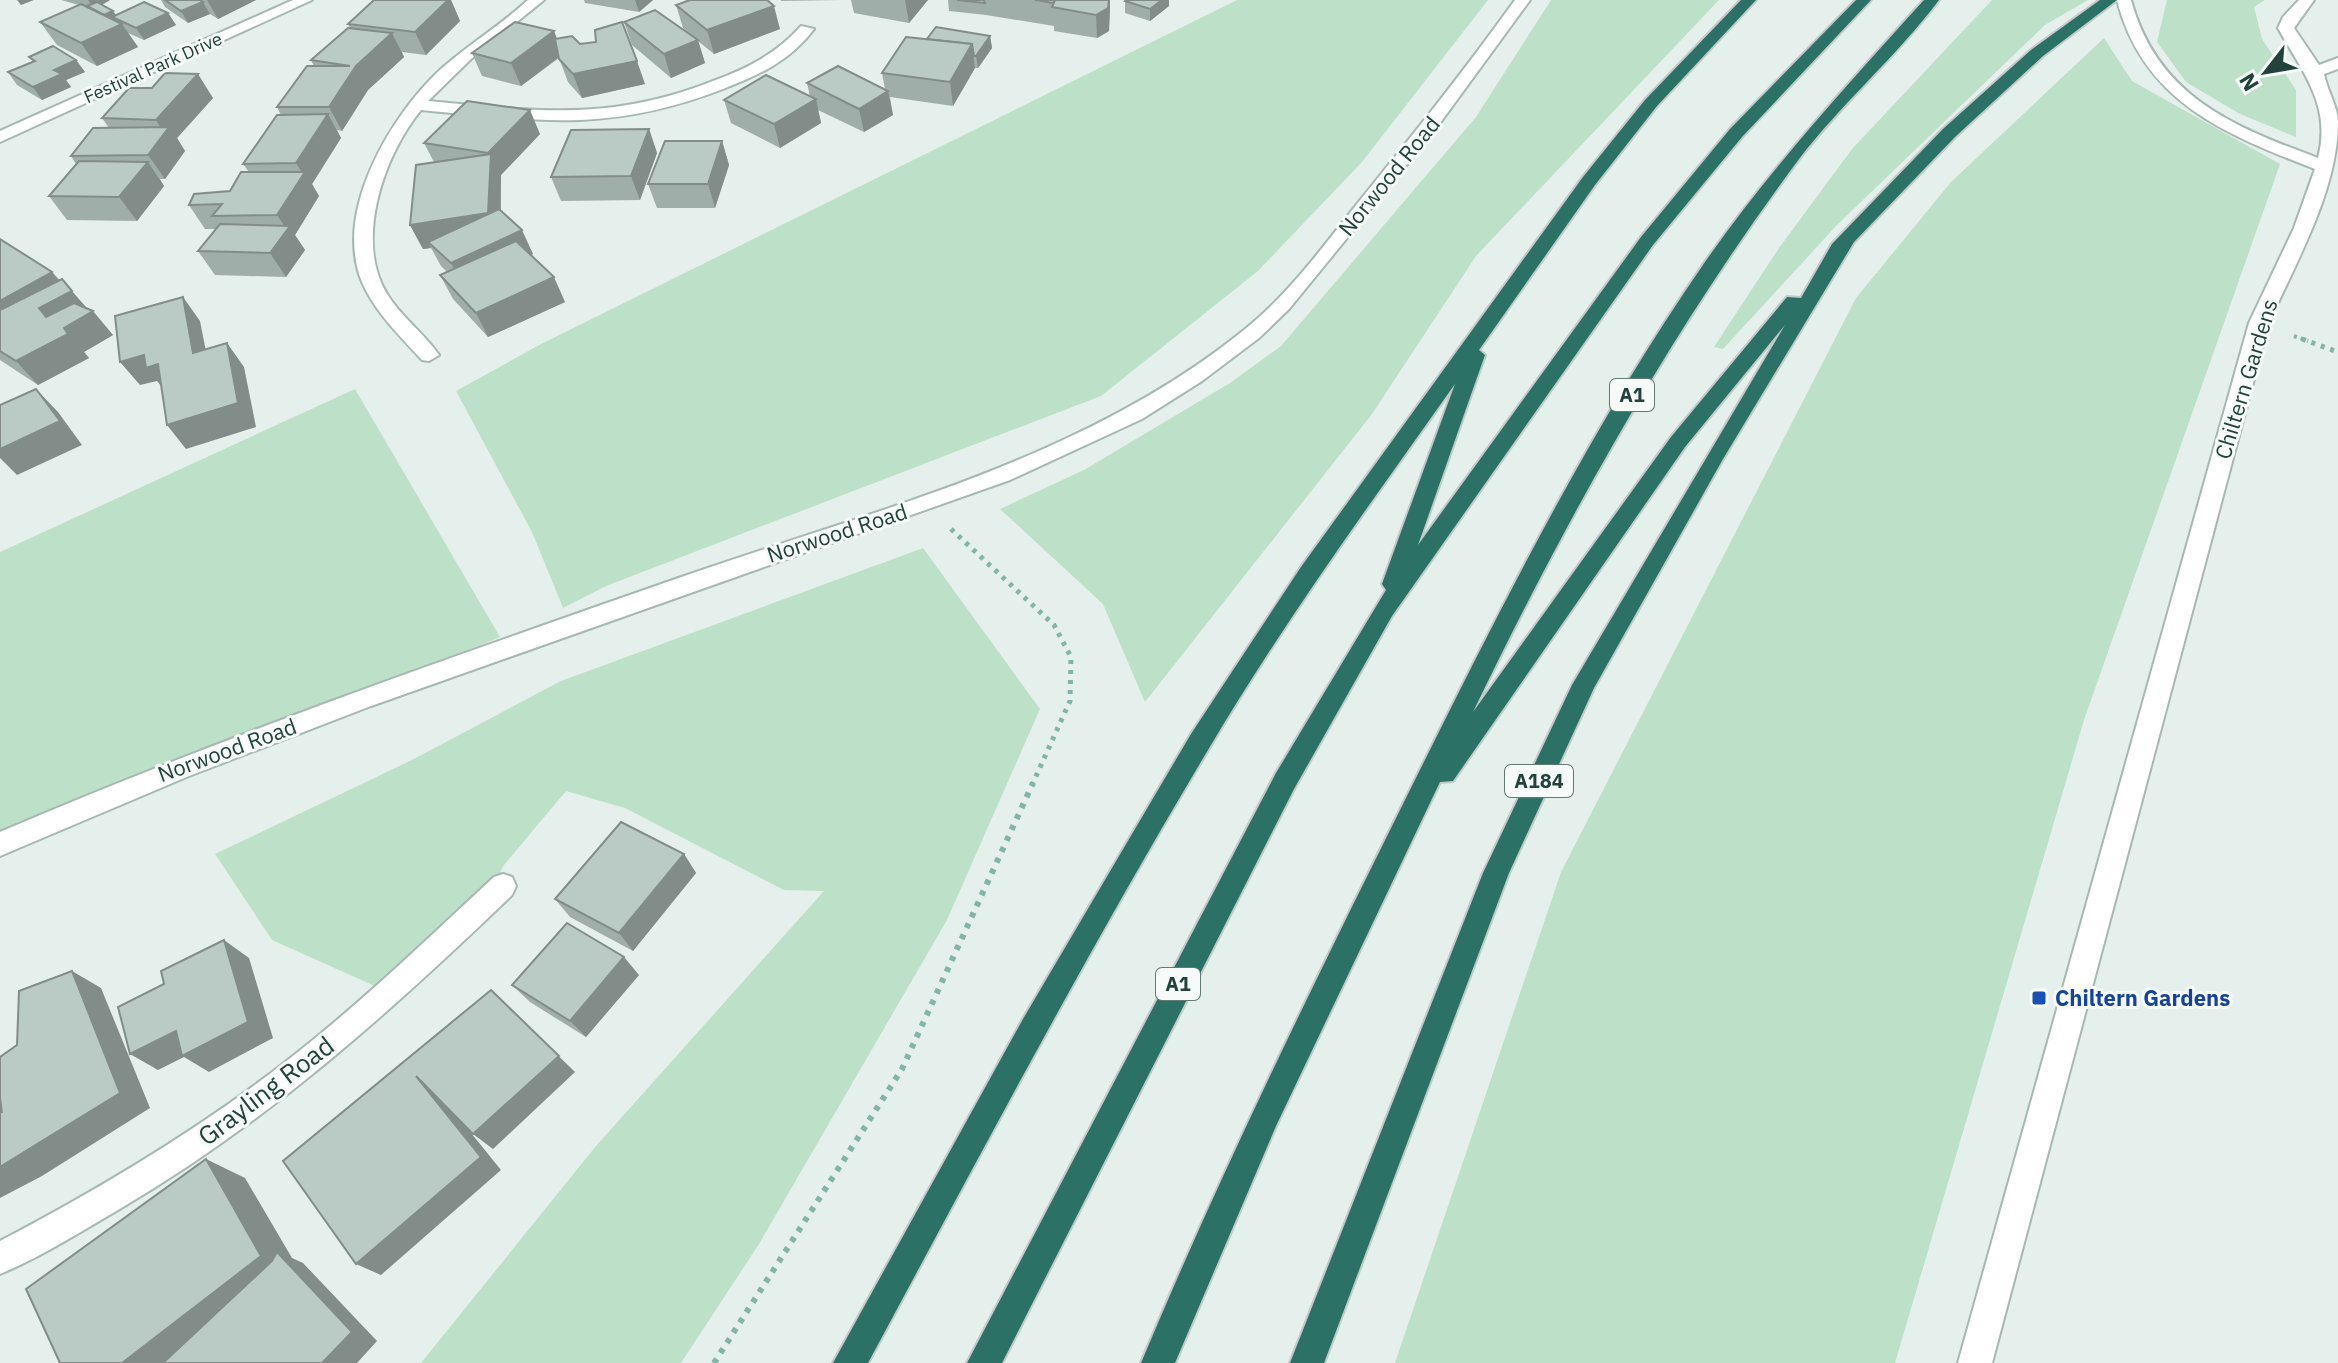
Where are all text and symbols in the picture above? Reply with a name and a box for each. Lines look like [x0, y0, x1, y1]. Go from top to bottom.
street label: Festival Park Drive [80, 27, 226, 108]
north arrow [2226, 32, 2306, 112]
text: N [2232, 68, 2265, 97]
street label: Norwood Road [1331, 110, 1446, 242]
street label: Chiltern Gardens [2207, 295, 2284, 462]
road number: A1 [1610, 379, 1654, 411]
street label: Norwood Road [763, 496, 911, 569]
street label: Norwood Road [153, 711, 300, 788]
road number: A184 [1505, 765, 1573, 797]
road number: A1 [1156, 968, 1200, 1000]
place label: Chiltern Gardens [2055, 983, 2230, 1012]
marker: Chiltern Gardens [2030, 989, 2048, 1007]
street label: Grayling Road [190, 1028, 340, 1153]

